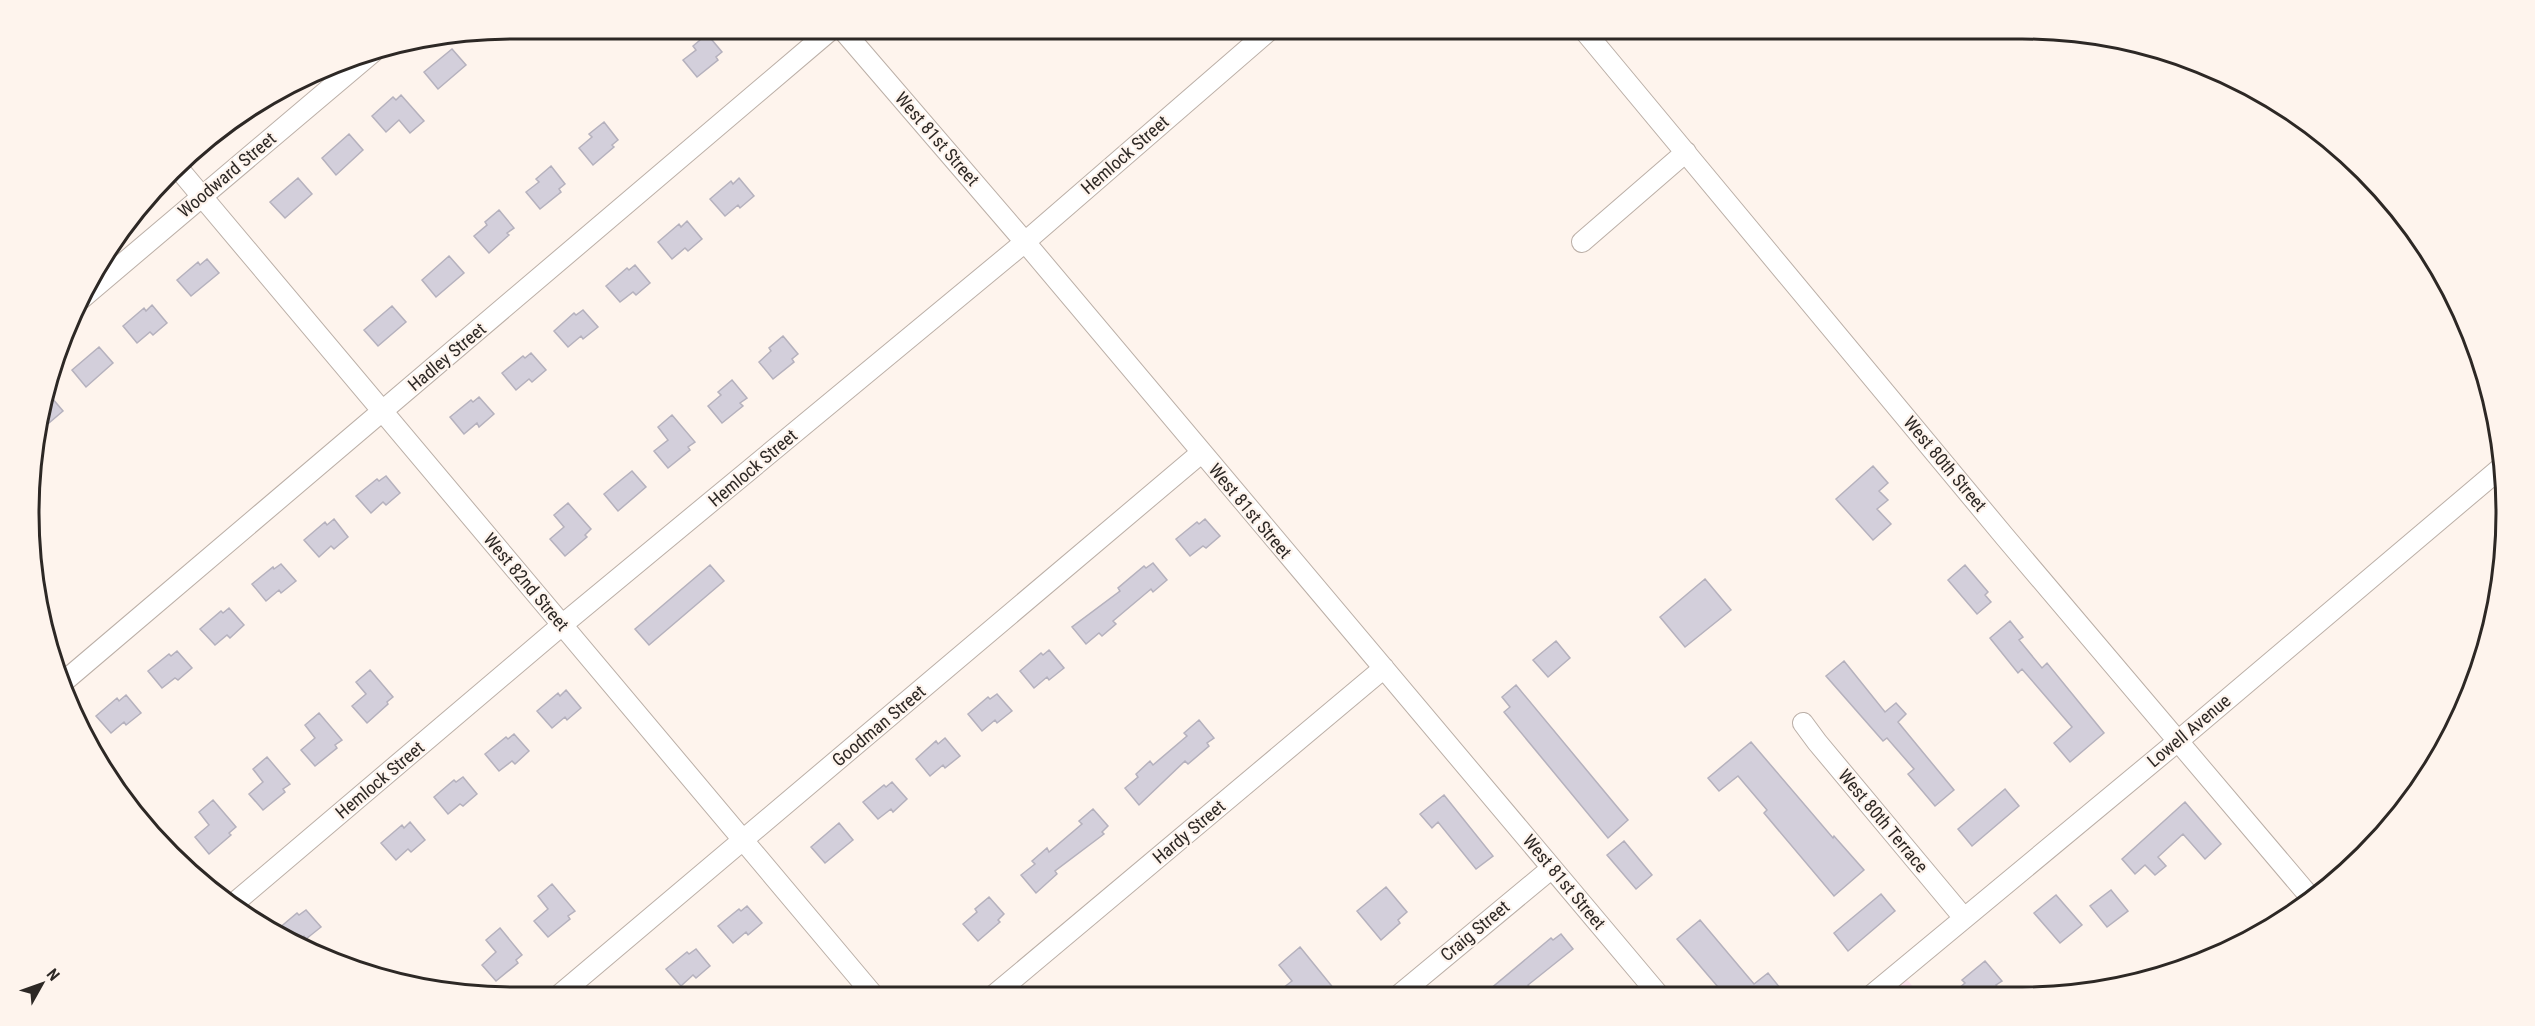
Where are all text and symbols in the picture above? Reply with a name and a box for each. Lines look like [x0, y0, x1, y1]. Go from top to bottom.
street label: West 81st Street [891, 88, 984, 190]
street label: Hemlock Street [1077, 111, 1173, 198]
street label: Woodward Street [173, 128, 280, 222]
street label: Hadley Street [404, 318, 490, 395]
street label: West 80th Street [1900, 412, 1991, 515]
street label: Hemlock Street [704, 425, 801, 511]
street label: West 81st Street [1205, 459, 1296, 562]
street label: West 82nd Street [479, 528, 573, 635]
street label: Goodman Street [828, 681, 929, 771]
street label: Lowell Avenue [2143, 690, 2234, 771]
street label: Hemlock Street [331, 737, 428, 823]
street label: West 80th Terrace [1834, 765, 1933, 876]
street label: Hardy Street [1148, 795, 1229, 868]
street label: West 81st Street [1519, 830, 1610, 933]
street label: Craig Street [1436, 896, 1513, 965]
north arrow [12, 954, 72, 1014]
text: N [43, 965, 64, 985]

